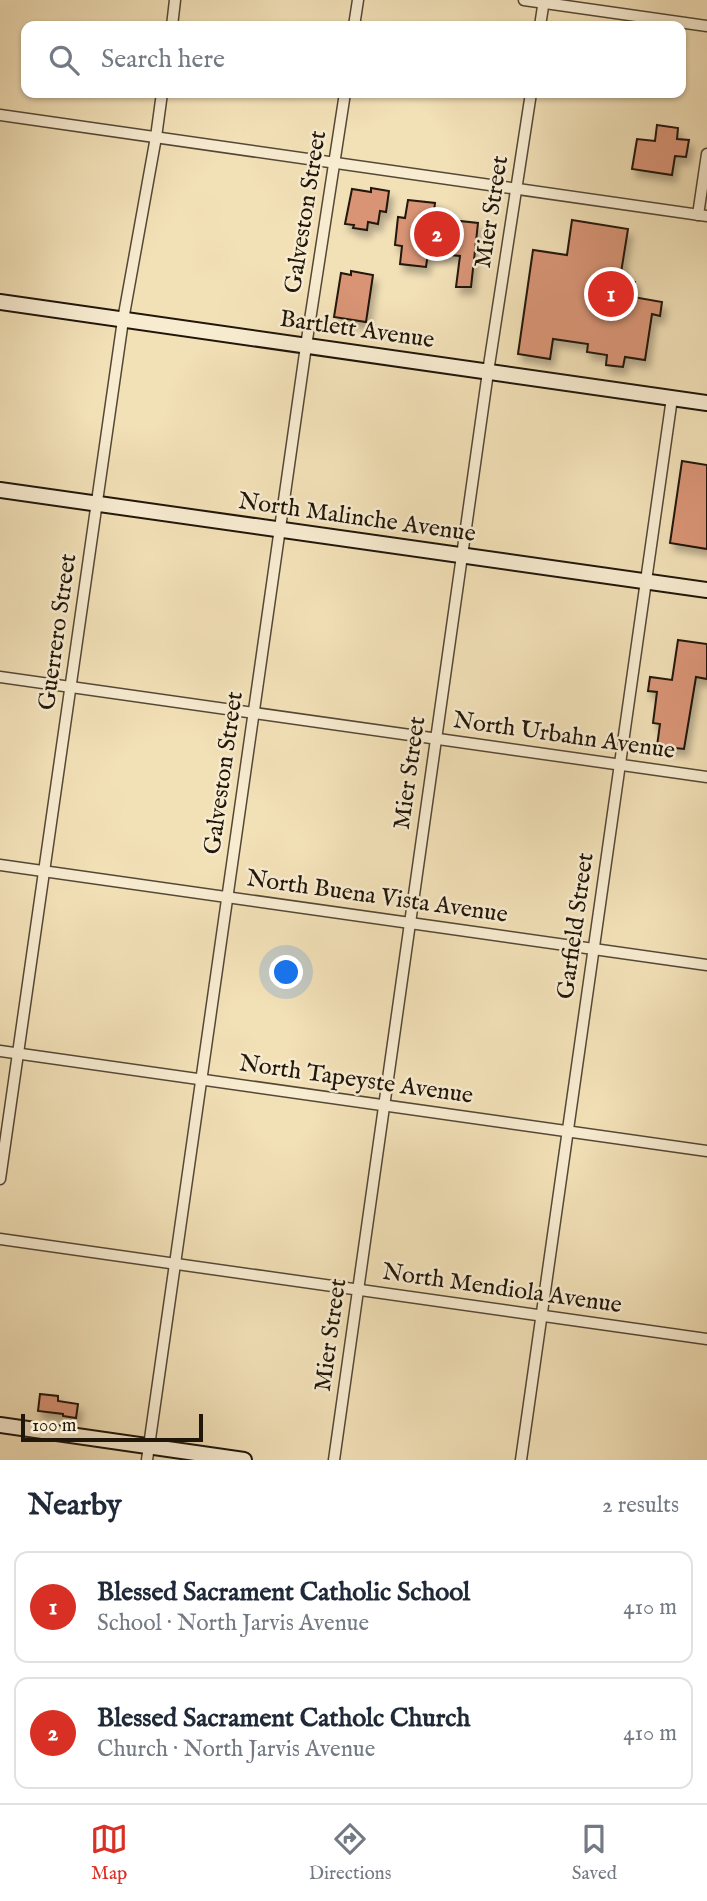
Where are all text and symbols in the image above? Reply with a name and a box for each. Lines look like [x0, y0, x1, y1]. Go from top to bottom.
search box [21, 21, 686, 98]
icon: search [45, 41, 83, 79]
text: Search here [101, 43, 225, 76]
street label: Galveston Street [278, 128, 334, 296]
street label: Mier Street [468, 153, 516, 271]
pin: 2 [414, 208, 460, 260]
pin: 1 [588, 268, 634, 320]
street label: Bartlett Avenue [278, 304, 436, 356]
street label: North Malinche Avenue [236, 486, 478, 550]
street label: Guerrero Street [32, 552, 84, 712]
street label: Galveston Street [197, 689, 251, 857]
street label: North Urbahn Avenue [451, 705, 677, 767]
street label: Mier Street [387, 715, 433, 831]
street label: Garfield Street [550, 851, 602, 1001]
street label: North Buena Vista Avenue [244, 863, 510, 931]
your location [269, 955, 303, 989]
street label: North Tapeyste Avenue [237, 1048, 475, 1112]
street label: North Mendiola Avenue [380, 1257, 624, 1321]
street label: Mier Street [308, 1277, 354, 1393]
scale bar [21, 1411, 203, 1443]
text: 100 m [32, 1414, 76, 1438]
text: Nearby [28, 1487, 121, 1525]
text: 2 results [602, 1491, 679, 1520]
text: Blessed Sacrament Catholic School [97, 1576, 470, 1609]
text: 1 [49, 1593, 57, 1622]
text: 410 m [623, 1593, 677, 1622]
text: School · North Jarvis Avenue [97, 1609, 369, 1638]
text: Blessed Sacrament Catholc Church [97, 1702, 470, 1735]
text: 2 [48, 1719, 58, 1748]
text: 410 m [623, 1719, 677, 1748]
text: Church · North Jarvis Avenue [97, 1735, 375, 1764]
tab: Map [90, 1820, 128, 1886]
tab: Directions [309, 1820, 391, 1886]
tab: Saved [572, 1820, 617, 1886]

